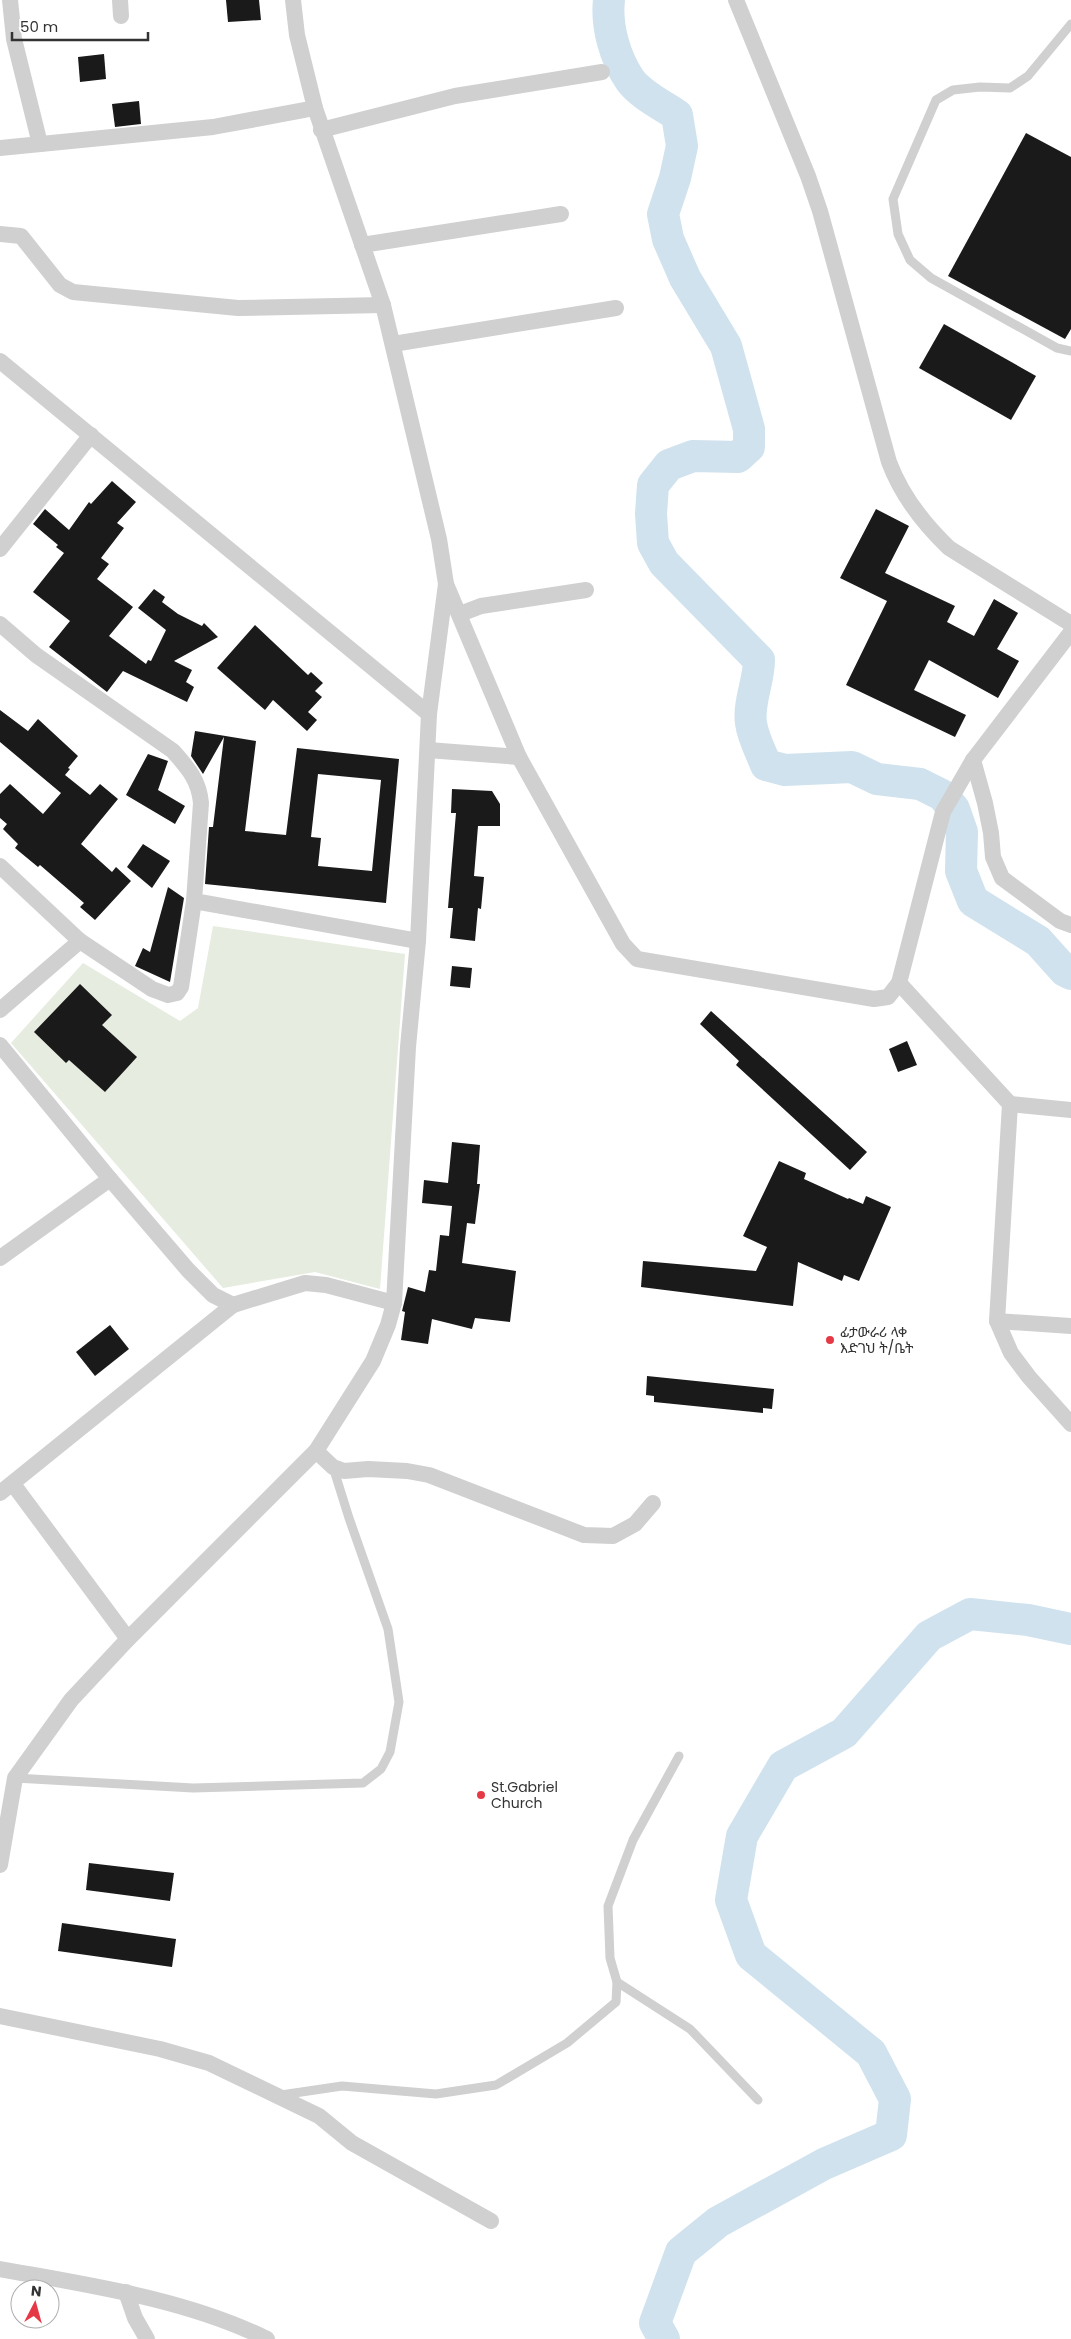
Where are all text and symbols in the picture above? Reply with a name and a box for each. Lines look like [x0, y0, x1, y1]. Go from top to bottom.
scale bar [12, 10, 149, 42]
text: 50 m [20, 16, 58, 37]
place label: ፊታውራሪ ላቀ እድገህ ት/ቤት [840, 1322, 914, 1358]
marker: ፊታውራሪ ላቀ እድገህ ት/ቤት [824, 1334, 836, 1346]
place label: St.Gabriel Church [491, 1777, 558, 1813]
marker: St.Gabriel Church [475, 1789, 487, 1801]
north arrow [10, 2279, 60, 2329]
text: N [30, 2281, 43, 2302]

